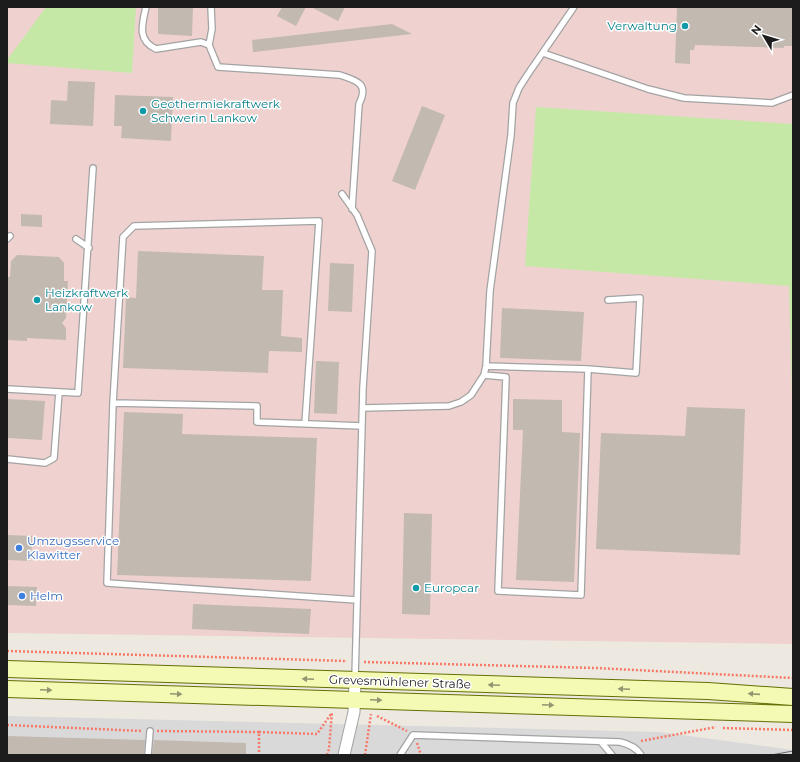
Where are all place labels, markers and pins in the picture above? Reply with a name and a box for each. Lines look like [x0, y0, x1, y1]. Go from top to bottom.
place label: Verwaltung [607, 18, 677, 33]
marker: Verwaltung [680, 21, 690, 31]
place label: Geothermiekraftwerk Schwerin Lankow [151, 96, 281, 125]
marker: Geothermiekraftwerk Schwerin Lankow [138, 106, 148, 116]
place label: Heizkraftwerk Lankow [45, 285, 129, 314]
marker: Heizkraftwerk Lankow [32, 295, 42, 305]
place label: Umzugsservice Klawitter [27, 533, 119, 562]
marker: Umzugsservice Klawitter [14, 543, 24, 553]
place label: Europcar [424, 580, 479, 595]
marker: Europcar [411, 583, 421, 593]
place label: Helm [30, 588, 63, 603]
marker: Helm [17, 591, 27, 601]

